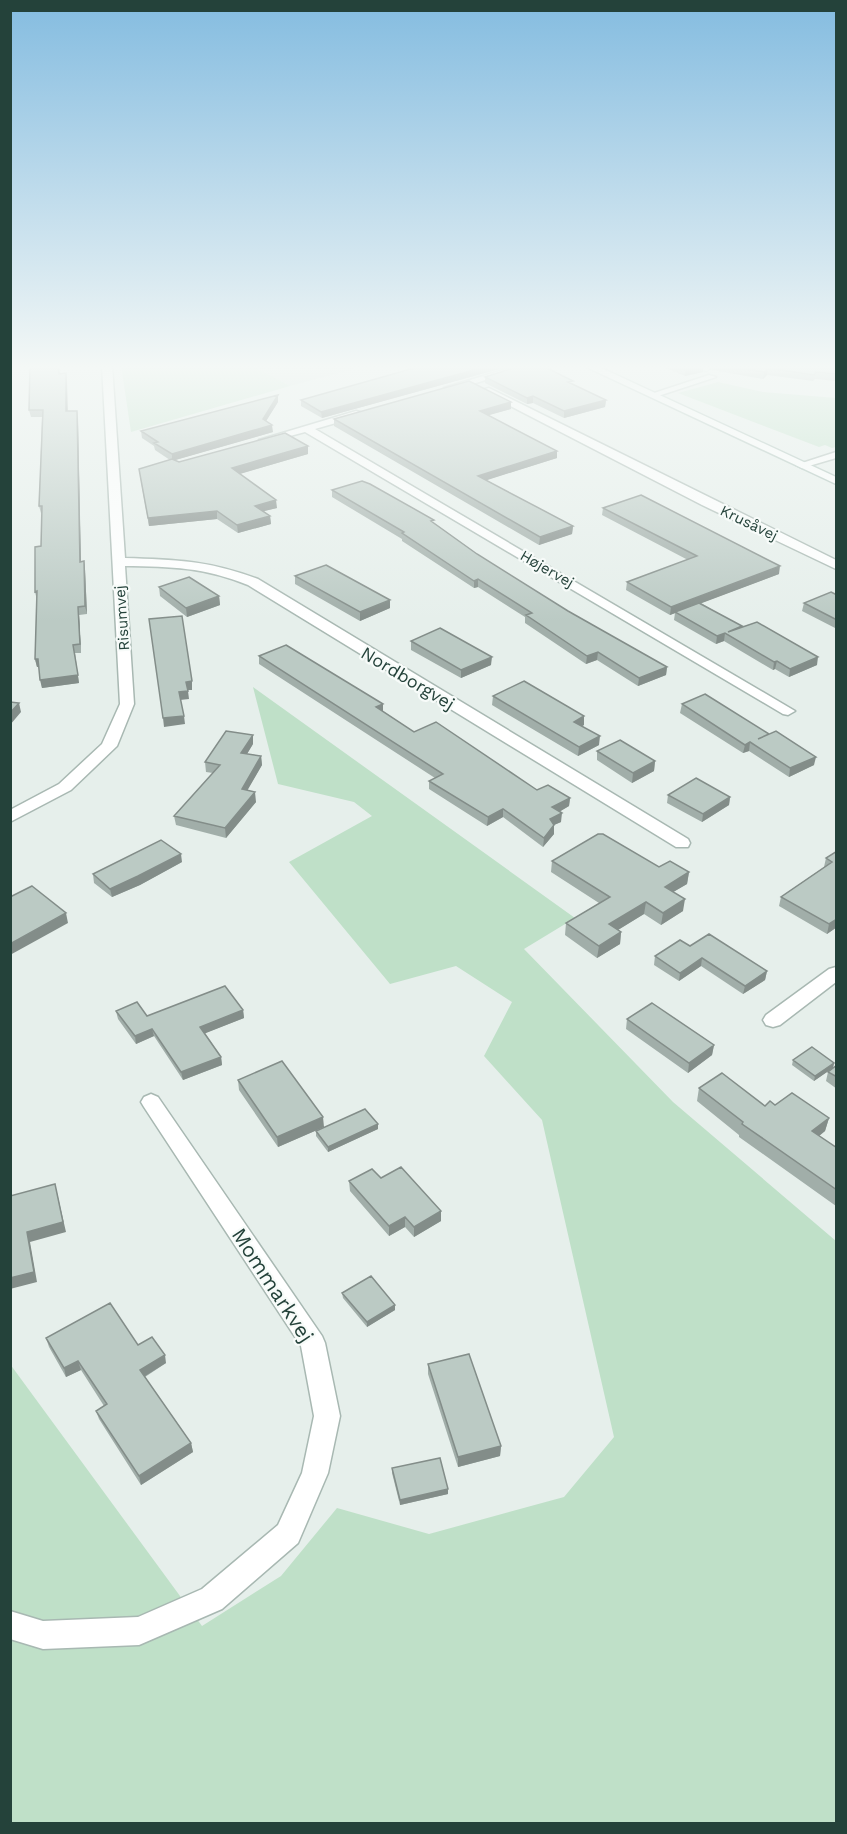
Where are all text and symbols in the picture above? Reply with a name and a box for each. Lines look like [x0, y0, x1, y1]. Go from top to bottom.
street label: Krusåvej [717, 501, 781, 545]
street label: Højervej [517, 546, 577, 592]
street label: Risumvej [111, 585, 133, 651]
street label: Nordborgvej [357, 642, 459, 714]
street label: Mommarkvej [227, 1223, 319, 1347]

